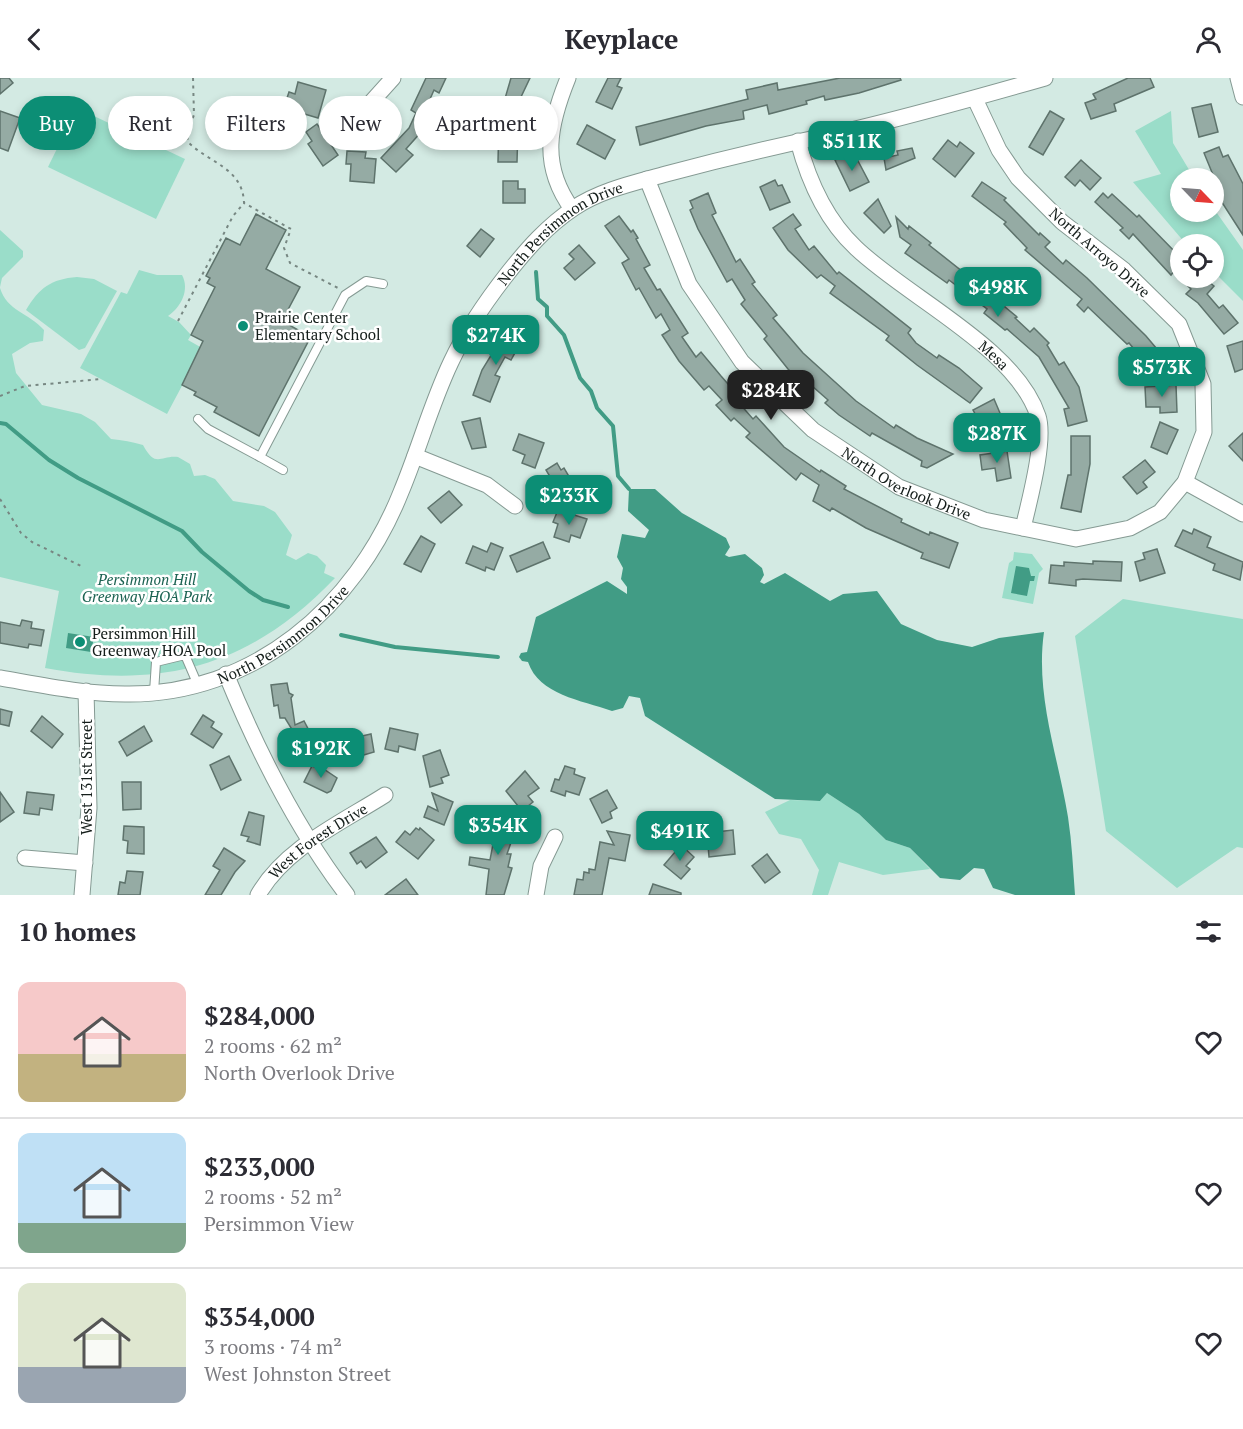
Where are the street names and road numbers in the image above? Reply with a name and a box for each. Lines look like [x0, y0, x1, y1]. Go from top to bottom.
street label: North Persimmon Drive [492, 177, 625, 289]
street label: North Arroyo Drive [1045, 203, 1155, 301]
street label: Mesa [975, 336, 1014, 374]
street label: North Overlook Drive [838, 442, 974, 524]
street label: North Persimmon Drive [214, 581, 353, 688]
street label: West 131st Street [76, 719, 96, 835]
street label: West Forest Drive [264, 798, 371, 883]

